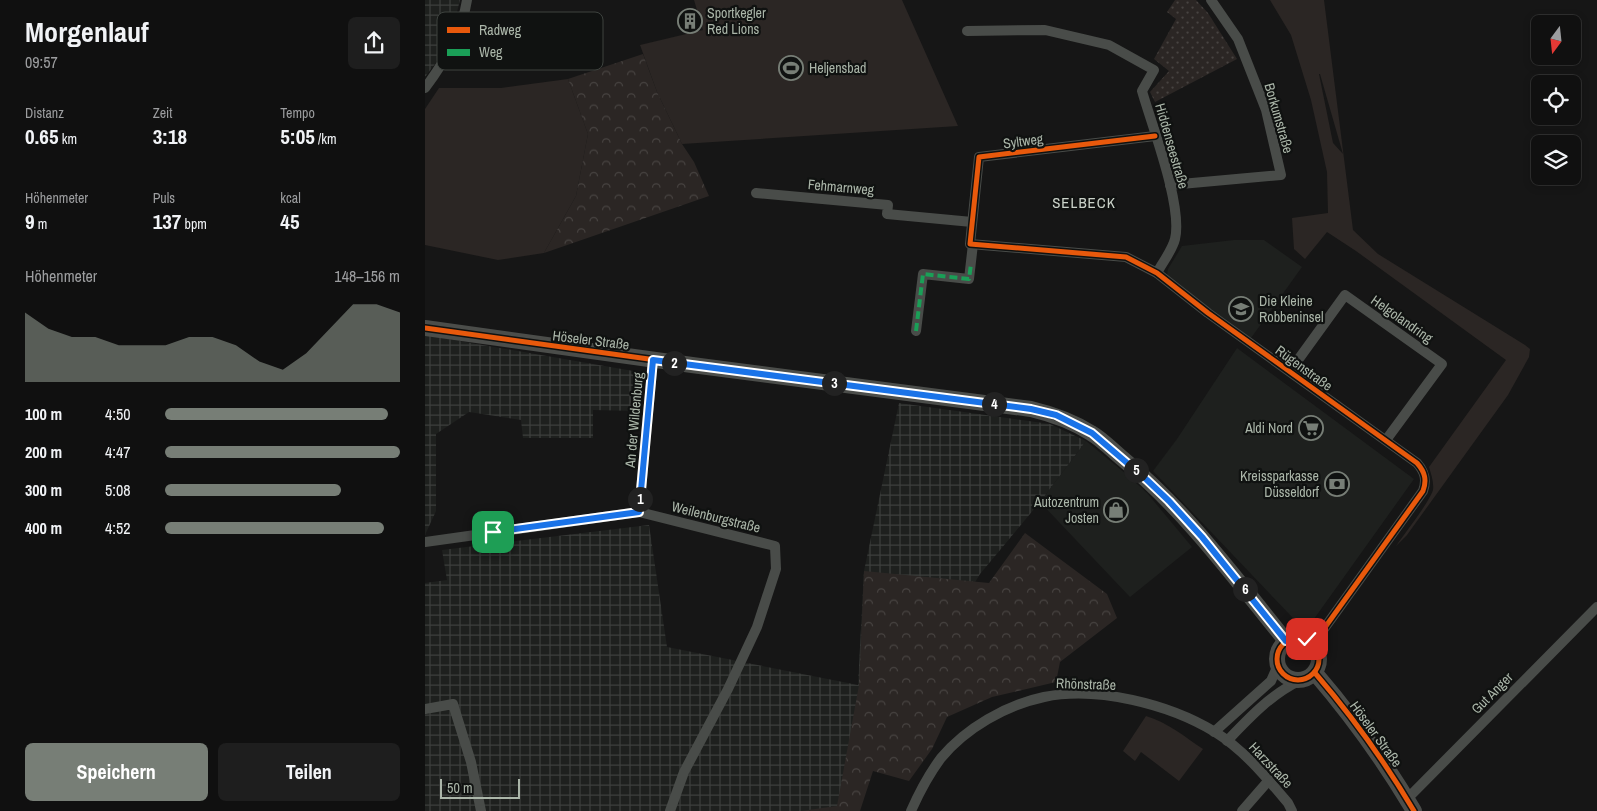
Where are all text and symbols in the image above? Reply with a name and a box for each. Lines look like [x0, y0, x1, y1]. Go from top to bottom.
place label: Sportkegler Red Lions [707, 4, 766, 38]
building icon: Sportkegler Red Lions [677, 8, 703, 34]
legend [437, 12, 603, 70]
text: Morgenlauf [25, 13, 149, 51]
north arrow [1531, 15, 1581, 65]
map controls [1531, 15, 1581, 185]
button: share [348, 17, 400, 69]
text: Radweg [479, 21, 522, 39]
text: Weg [479, 43, 503, 61]
text: 09:57 [25, 51, 58, 73]
sports icon: Heljensbad [778, 55, 804, 81]
place label: Heljensbad [809, 59, 866, 77]
button: locate [1531, 75, 1581, 125]
street label: Borkumstraße [1260, 81, 1298, 155]
street label: Hiddenseestraße [1151, 101, 1193, 191]
text: Distanz [25, 104, 64, 122]
text: Zeit [153, 104, 172, 122]
text: Tempo [280, 104, 315, 122]
text: 0.65 [25, 122, 59, 151]
text: 3:18 [153, 122, 187, 151]
text: 5:05 [280, 122, 315, 151]
text: km [59, 130, 77, 148]
text: /km [315, 130, 336, 148]
street label: Syltweg [1002, 130, 1045, 152]
button: layers [1531, 135, 1581, 185]
street label: Fehmarnweg [807, 175, 875, 199]
text: Höhenmeter [25, 189, 88, 207]
text: Puls [153, 189, 175, 207]
text: kcal [280, 189, 301, 207]
district label: SELBECK [1052, 192, 1116, 213]
text: 9 [25, 207, 35, 236]
text: 137 [153, 207, 181, 236]
text: 45 [280, 207, 299, 236]
text: m [35, 215, 47, 233]
text: bpm [181, 215, 207, 233]
text: Höhenmeter [25, 265, 97, 287]
text: 148–156 m [334, 265, 400, 287]
street label: Helgolandring [1368, 291, 1437, 347]
place label: Die Kleine Robbeninsel [1259, 292, 1323, 326]
school or university icon: Die Kleine Robbeninsel [1228, 296, 1254, 322]
street label: Höseler Straße [552, 326, 630, 354]
street label: Rügenstraße [1272, 341, 1336, 395]
pin: 2 [661, 350, 687, 376]
text: 2 [671, 354, 678, 372]
pin: 3 [821, 370, 847, 396]
street label: An der Wildenburg [621, 371, 647, 469]
text: 3 [831, 374, 838, 392]
pin: 4 [981, 392, 1007, 416]
text: 4 [991, 395, 998, 413]
text: 100 m [25, 403, 62, 425]
text: 4:50 [105, 403, 131, 425]
supermarket icon: Aldi Nord [1298, 415, 1324, 441]
place label: Aldi Nord [1244, 419, 1293, 437]
text: 200 m [25, 441, 62, 463]
text: 4:47 [105, 441, 131, 463]
pin: 5 [1123, 458, 1149, 482]
text: 5 [1133, 461, 1140, 479]
place label: Kreissparkasse Düsseldorf [1240, 467, 1320, 501]
bank icon: Kreissparkasse Düsseldorf [1324, 471, 1350, 497]
text: 300 m [25, 479, 62, 501]
text: 5:08 [105, 479, 131, 501]
pin: 1 [627, 486, 653, 512]
text: 1 [637, 490, 644, 508]
place label: Autozentrum Josten [1033, 493, 1099, 527]
street label: Weilenburgstraße [670, 497, 762, 537]
shop icon: Autozentrum Josten [1103, 497, 1129, 523]
pin [472, 511, 514, 553]
text: 400 m [25, 517, 62, 539]
text: 4:52 [105, 517, 131, 539]
icon: arrive [479, 518, 507, 546]
pin: 6 [1233, 576, 1257, 602]
text: 6 [1242, 580, 1249, 598]
pin [1286, 618, 1328, 660]
icon: check [1293, 625, 1321, 653]
street label: Gut Anger [1467, 668, 1517, 718]
street label: Rhönstraße [1056, 674, 1116, 694]
street label: Höseler Straße [1346, 697, 1406, 771]
street label: Harzstraße [1245, 738, 1297, 792]
button: Speichern [25, 743, 208, 801]
button: Teilen [218, 743, 400, 801]
scale bar [440, 776, 520, 799]
text: 50 m [447, 779, 473, 797]

